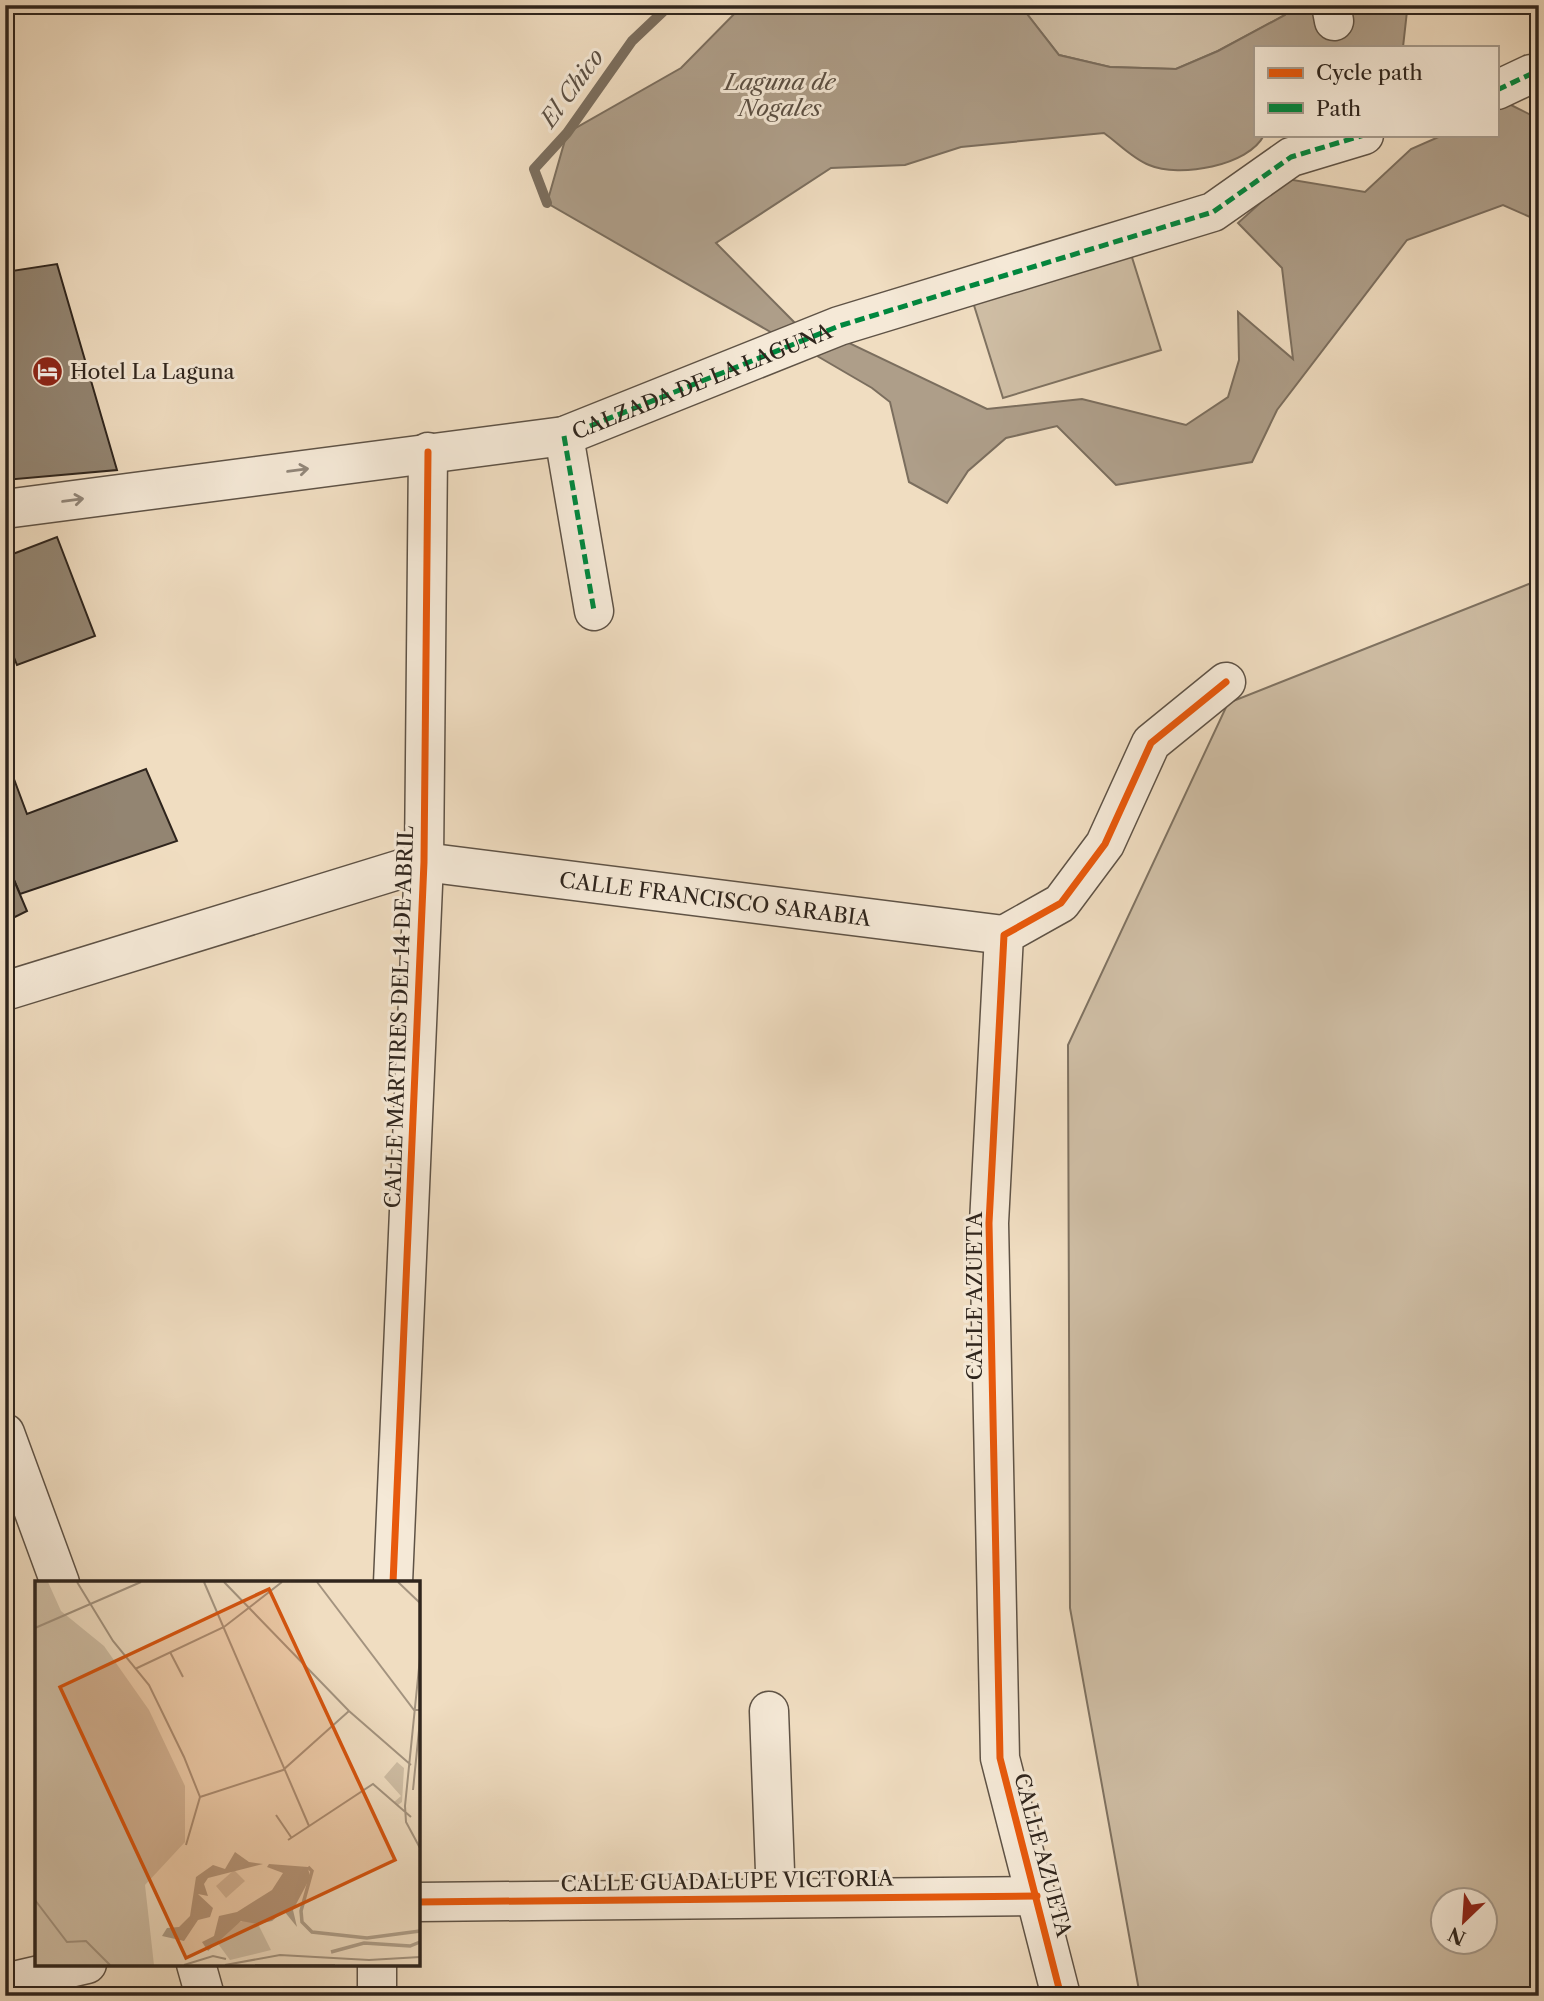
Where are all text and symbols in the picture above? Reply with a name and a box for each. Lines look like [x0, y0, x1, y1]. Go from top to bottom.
water label: El Chico [533, 43, 610, 134]
legend [1254, 46, 1498, 136]
text: Cycle path [1316, 60, 1423, 85]
water label: Laguna de Nogales [723, 68, 836, 122]
text: Path [1316, 96, 1361, 121]
street label: CALZADA DE LA LAGUNA [568, 318, 836, 444]
hotel icon: Hotel La Laguna [30, 354, 64, 388]
place label: Hotel La Laguna [70, 359, 236, 384]
one-way arrow [286, 463, 309, 476]
one-way arrow [61, 493, 84, 506]
street label: CALLE MÁRTIRES DEL 14 DE ABRIL [380, 825, 418, 1209]
street label: CALLE FRANCISCO SARABIA [558, 867, 873, 931]
street label: CALLE AZUETA [962, 1211, 987, 1380]
inset map [35, 1581, 420, 1966]
street label: CALLE AZUETA [1009, 1770, 1077, 1940]
street label: CALLE GUADALUPE VICTORIA [560, 1866, 894, 1896]
north arrow [1428, 1885, 1498, 1955]
text: N [1445, 1922, 1469, 1950]

